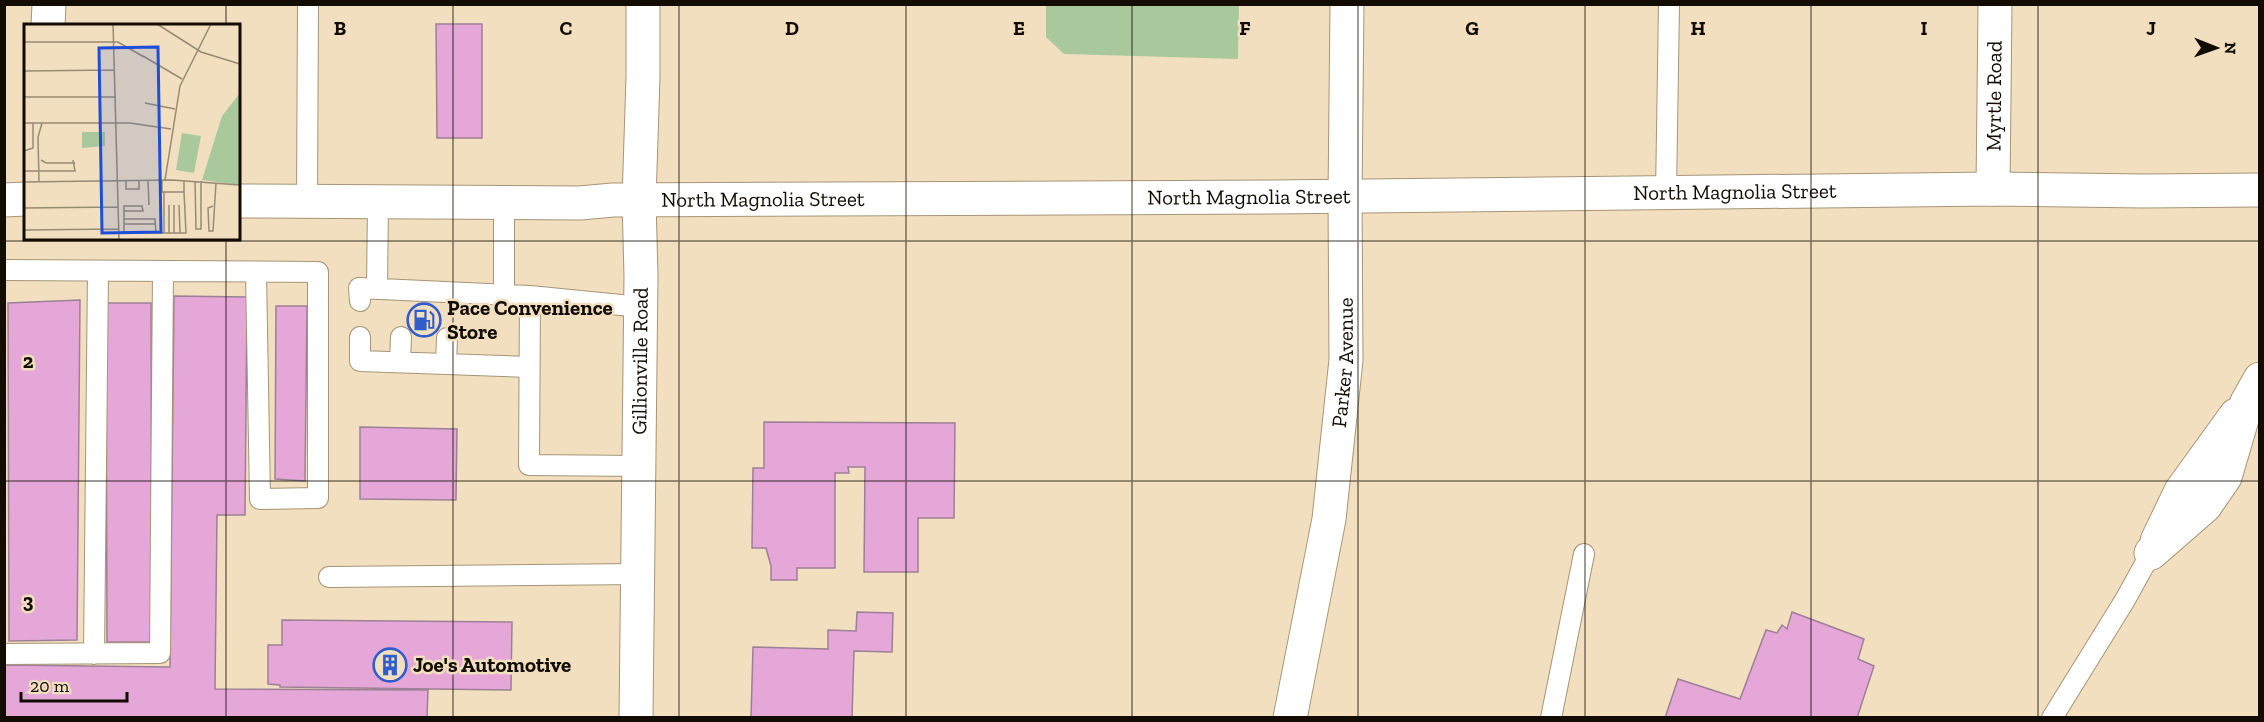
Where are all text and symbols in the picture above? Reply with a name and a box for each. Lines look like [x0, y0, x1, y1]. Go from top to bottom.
text: B [334, 16, 346, 40]
text: C [560, 16, 573, 40]
text: D [785, 16, 799, 40]
text: E [1013, 16, 1025, 40]
text: F [1239, 16, 1251, 40]
text: G [1465, 16, 1479, 40]
text: H [1690, 16, 1706, 40]
text: I [1920, 16, 1928, 40]
text: J [2146, 16, 2156, 40]
north arrow [2186, 18, 2246, 78]
inset map [24, 24, 240, 240]
street label: Myrtle Road [1980, 40, 2007, 151]
text: N [2221, 42, 2240, 55]
street label: North Magnolia Street [1633, 178, 1837, 205]
street label: North Magnolia Street [1147, 183, 1351, 210]
street label: North Magnolia Street [661, 186, 865, 212]
street label: Gillionville Road [626, 287, 653, 435]
place label: Pace Convenience Store [447, 295, 613, 344]
street label: Parker Avenue [1326, 297, 1358, 429]
fuel station icon: Pace Convenience Store [406, 302, 442, 338]
text: 2 [23, 349, 34, 373]
text: 3 [23, 589, 34, 613]
building icon: Joe's Automotive [372, 647, 408, 683]
place label: Joe's Automotive [413, 652, 571, 677]
scale bar [21, 665, 128, 703]
text: 20 m [30, 675, 70, 697]

